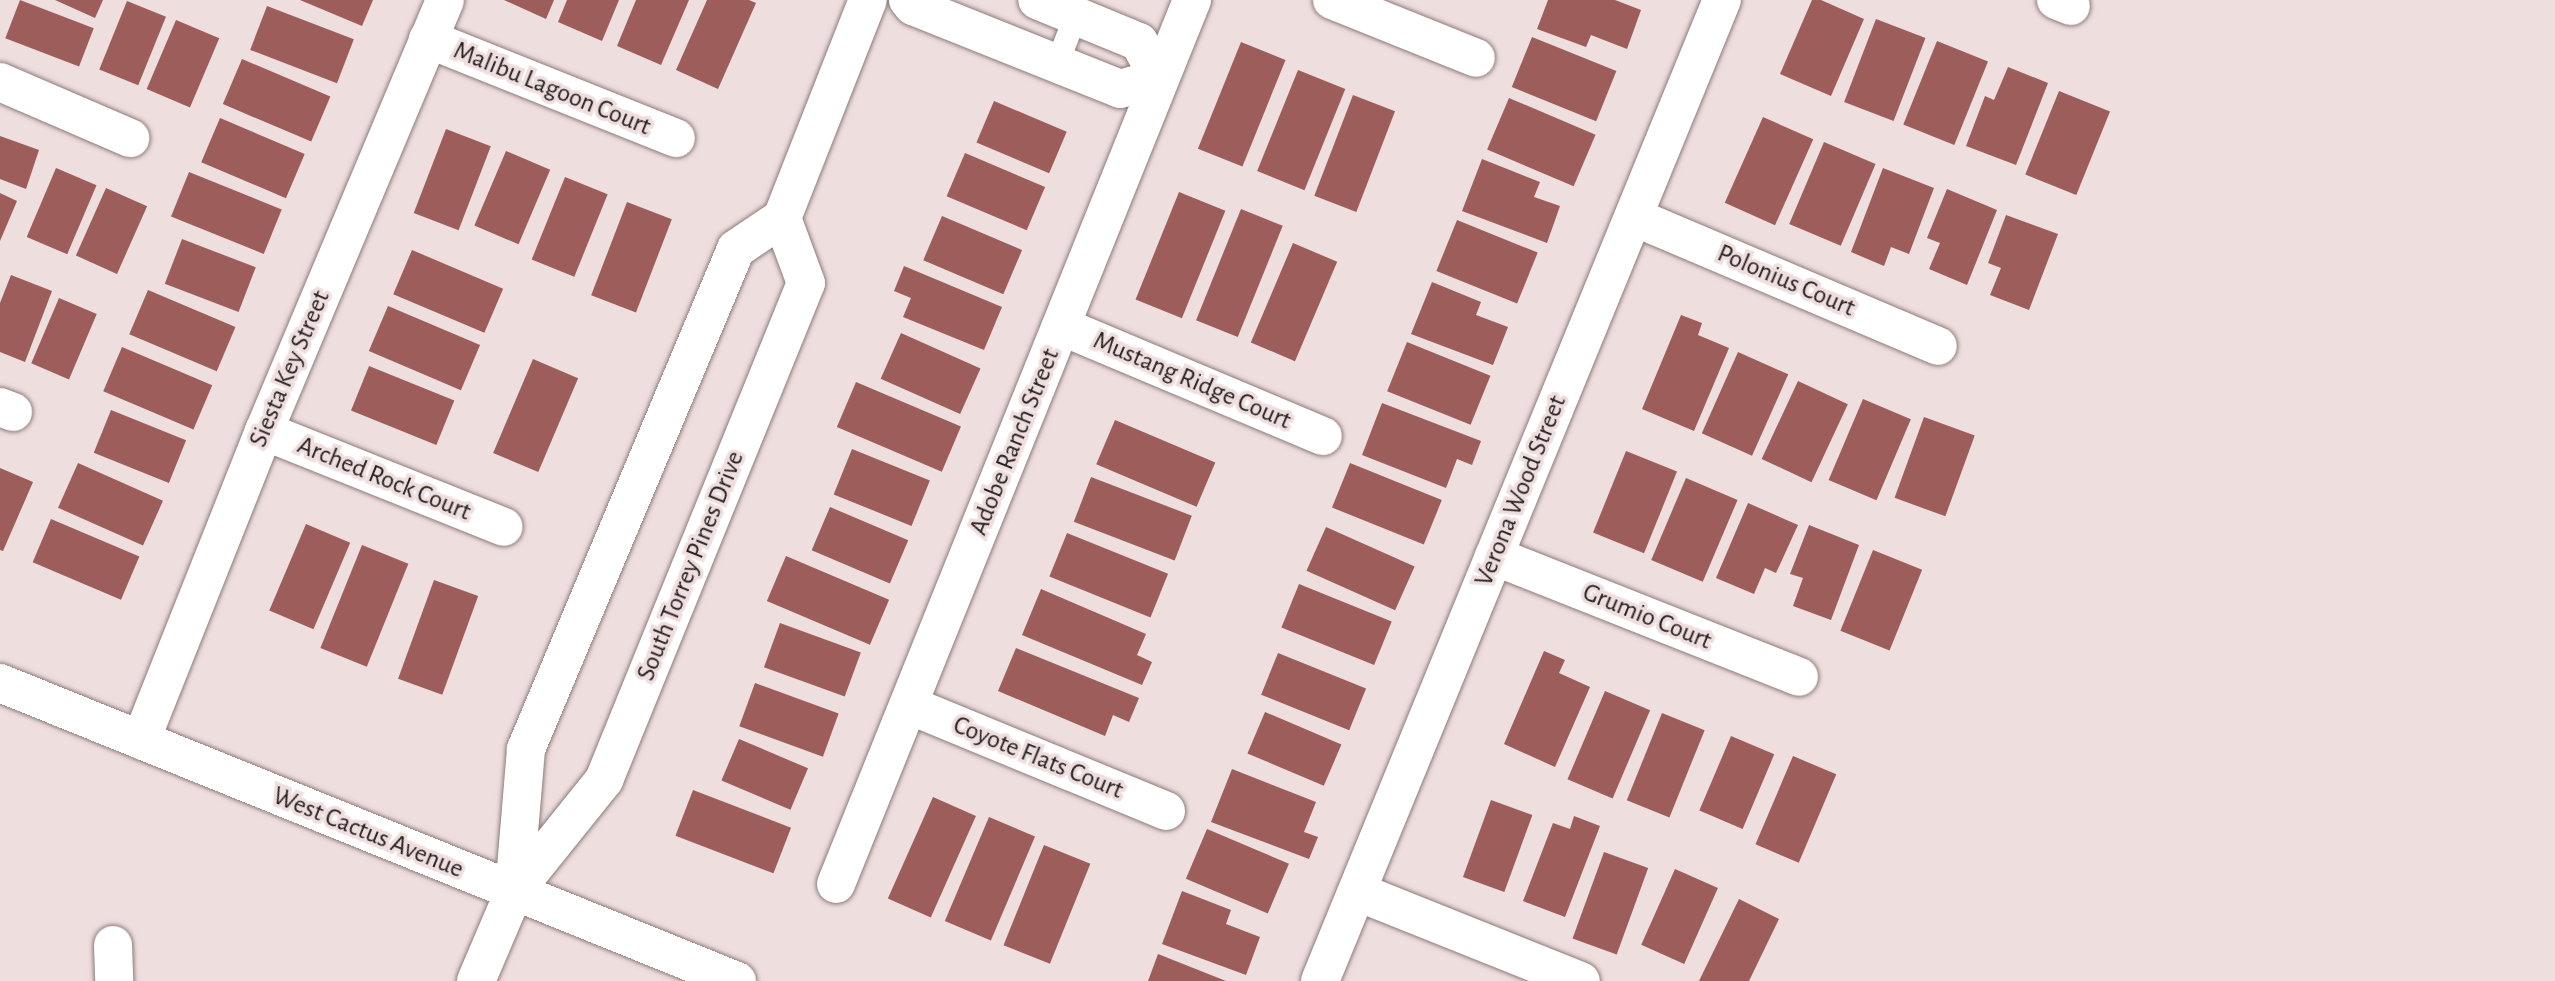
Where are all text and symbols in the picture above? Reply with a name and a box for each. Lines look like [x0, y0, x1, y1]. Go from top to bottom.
street label: Malibu Lagoon Court [449, 35, 655, 143]
street label: Polonius Court [1712, 238, 1860, 324]
street label: Siesta Key Street [243, 286, 337, 452]
street label: Mustang Ridge Court [1088, 325, 1296, 437]
street label: Adobe Ranch Street [963, 344, 1067, 540]
street label: Verona Wood Street [1469, 391, 1573, 591]
street label: Arched Rock Court [293, 430, 475, 528]
street label: South Torrey Pines Drive [631, 447, 751, 685]
street label: Grumio Court [1578, 577, 1716, 657]
street label: Coyote Flats Court [948, 710, 1128, 806]
street label: West Cactus Avenue [268, 781, 468, 885]

